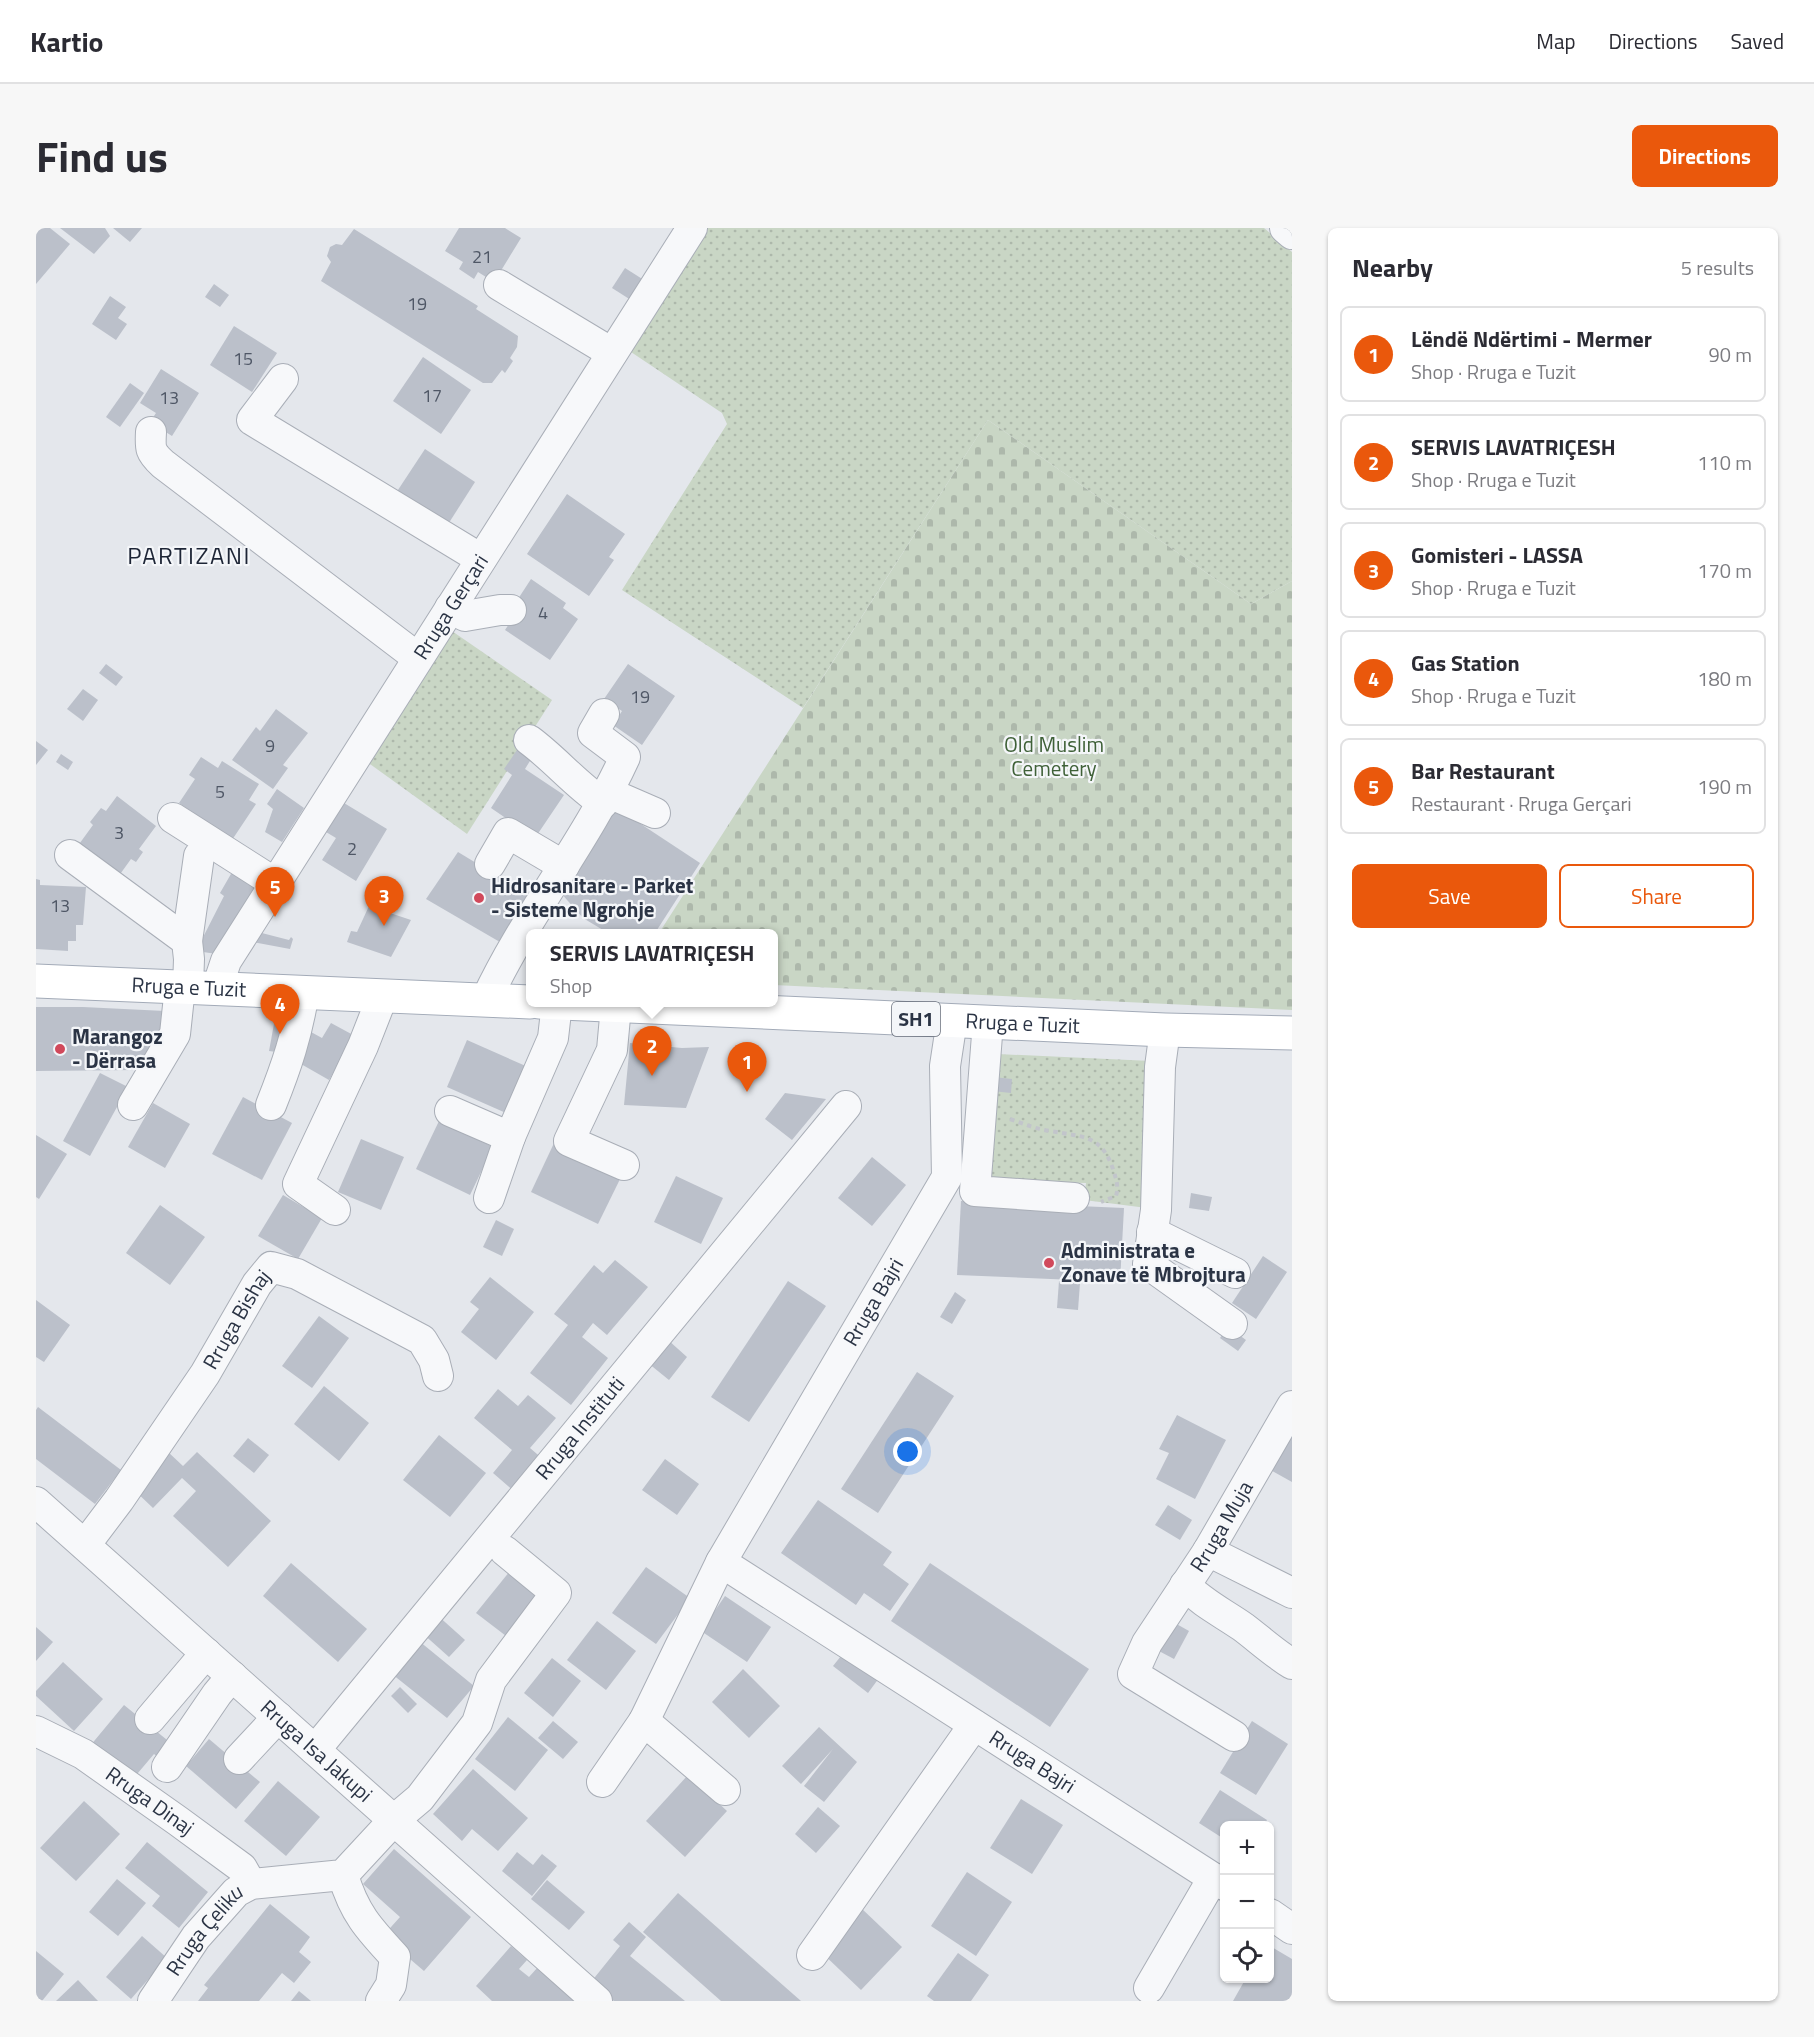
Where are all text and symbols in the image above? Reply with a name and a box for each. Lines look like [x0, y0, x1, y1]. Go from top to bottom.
text: Kartio [30, 20, 104, 63]
text: Map [1536, 25, 1576, 57]
text: Directions [1609, 25, 1698, 57]
text: Saved [1731, 25, 1784, 57]
text: Find us [36, 124, 168, 188]
button: Directions [1632, 125, 1778, 187]
house number: 21 [472, 243, 492, 270]
text: Nearby [1352, 248, 1433, 287]
text: 5 results [1681, 252, 1754, 283]
house number: 19 [407, 290, 427, 317]
text: Lëndë Ndërtimi - Mermer [1411, 322, 1652, 356]
text: 1 [1368, 339, 1379, 370]
text: 90 m [1708, 339, 1752, 370]
house number: 15 [233, 345, 253, 372]
text: Shop · Rruga e Tuzit [1411, 356, 1576, 387]
house number: 17 [422, 382, 442, 409]
house number: 13 [159, 384, 179, 411]
text: SERVIS LAVATRIÇESH [1411, 430, 1616, 464]
text: 2 [1368, 447, 1379, 478]
text: 110 m [1697, 447, 1752, 478]
text: Shop · Rruga e Tuzit [1411, 464, 1576, 495]
district label: PARTIZANI [127, 537, 251, 573]
text: Gomisteri - LASSA [1411, 538, 1583, 572]
street label: Rruga Gerçari [405, 547, 496, 665]
text: 3 [1368, 555, 1379, 586]
text: 170 m [1697, 555, 1752, 586]
text: Shop · Rruga e Tuzit [1411, 572, 1576, 603]
house number: 4 [538, 599, 548, 626]
text: Gas Station [1411, 646, 1520, 680]
text: 4 [1368, 663, 1379, 694]
text: 180 m [1697, 663, 1752, 694]
text: Shop · Rruga e Tuzit [1411, 680, 1576, 711]
house number: 19 [630, 683, 650, 710]
park label: Old Muslim Cemetery [1004, 728, 1104, 784]
house number: 9 [265, 732, 275, 759]
text: Bar Restaurant [1411, 754, 1555, 788]
text: 5 [1368, 771, 1379, 802]
text: 190 m [1697, 771, 1752, 802]
house number: 5 [215, 778, 225, 805]
text: Restaurant · Rruga Gerçari [1411, 788, 1632, 819]
house number: 3 [114, 819, 124, 846]
house number: 2 [347, 835, 357, 862]
button: Save [1352, 864, 1547, 928]
button: Share [1559, 864, 1754, 928]
pin: 5 [256, 868, 294, 917]
place label: Hidrosanitare - Parket - Sisteme Ngrohje [491, 869, 694, 925]
pin: 3 [364, 876, 404, 926]
marker: Hidrosanitare - Parket - Sisteme Ngrohje [472, 891, 486, 905]
house number: 13 [50, 892, 70, 919]
popup [526, 929, 778, 1007]
text: SERVIS LAVATRIÇESH [550, 936, 754, 970]
street label: Rruga e Tuzit [131, 968, 247, 1005]
text: Shop [550, 970, 592, 1001]
pin: 4 [260, 984, 300, 1034]
road number: SH1 [892, 1002, 940, 1036]
street label: Rruga e Tuzit [965, 1004, 1081, 1041]
place label: Marangoz - Dërrasa [72, 1020, 163, 1076]
pin: 2 [632, 1026, 672, 1076]
marker: Marangoz - Dërrasa [53, 1042, 67, 1056]
pin: 1 [728, 1042, 766, 1092]
place label: Administrata e Zonave të Mbrojtura [1061, 1234, 1246, 1290]
street label: Rruga Bajri [834, 1252, 911, 1352]
marker: Administrata e Zonave të Mbrojtura [1042, 1256, 1056, 1270]
street label: Rruga Bishaj [194, 1262, 278, 1375]
street label: Rruga Instituti [527, 1369, 632, 1486]
your location [893, 1437, 922, 1466]
street label: Rruga Muja [1181, 1474, 1261, 1578]
street label: Rruga Isa Jakupi [254, 1692, 380, 1809]
street label: Rruga Bajri [983, 1721, 1082, 1801]
street label: Rruga Dinaj [99, 1758, 201, 1843]
map controls [1220, 1821, 1274, 1983]
button: + [1220, 1821, 1274, 1875]
street label: Rruga Çeliku [157, 1874, 248, 1982]
button: − [1220, 1875, 1274, 1929]
button: locate [1220, 1929, 1274, 1983]

